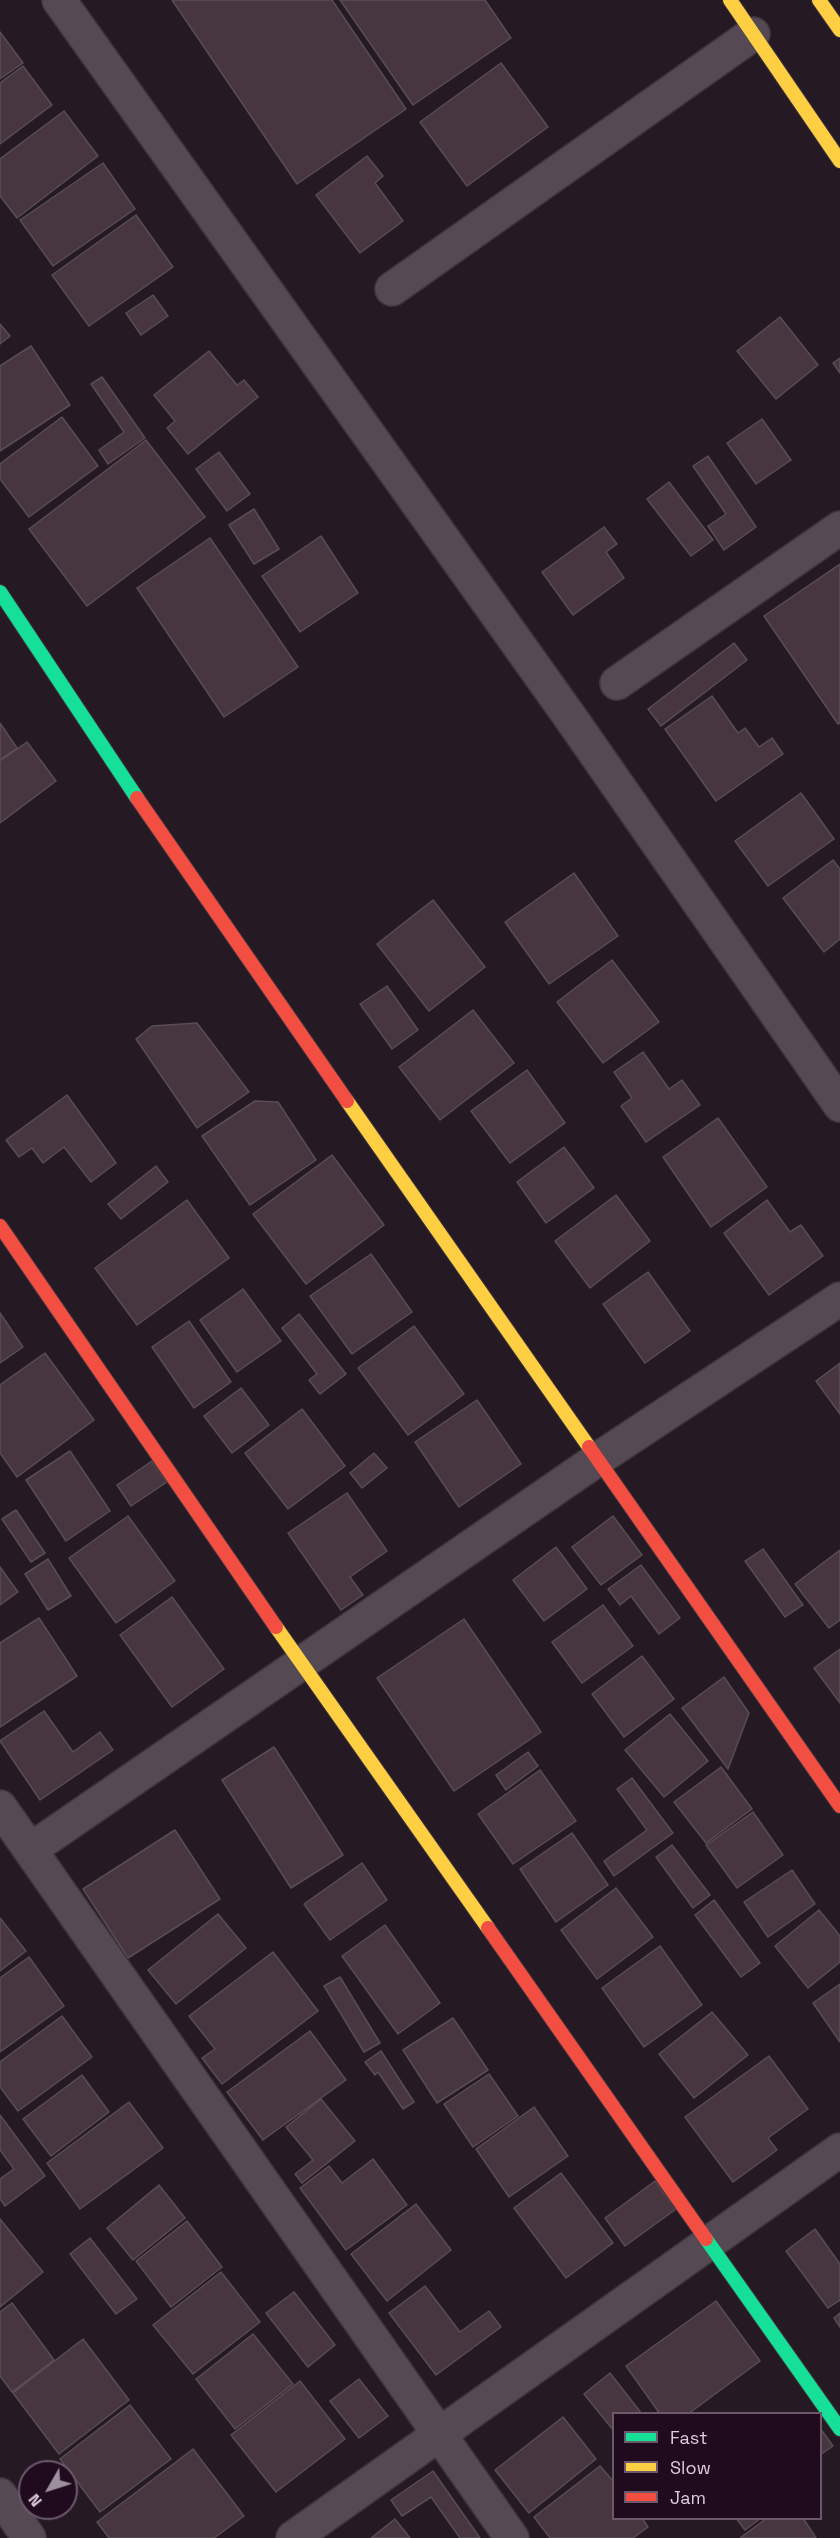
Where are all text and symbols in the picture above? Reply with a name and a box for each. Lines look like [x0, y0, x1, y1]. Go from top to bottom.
legend [612, 2412, 822, 2520]
text: Fast [670, 2426, 707, 2449]
text: Slow [670, 2456, 711, 2479]
north arrow [18, 2460, 78, 2520]
text: Jam [670, 2486, 706, 2509]
text: N [24, 2490, 47, 2511]

